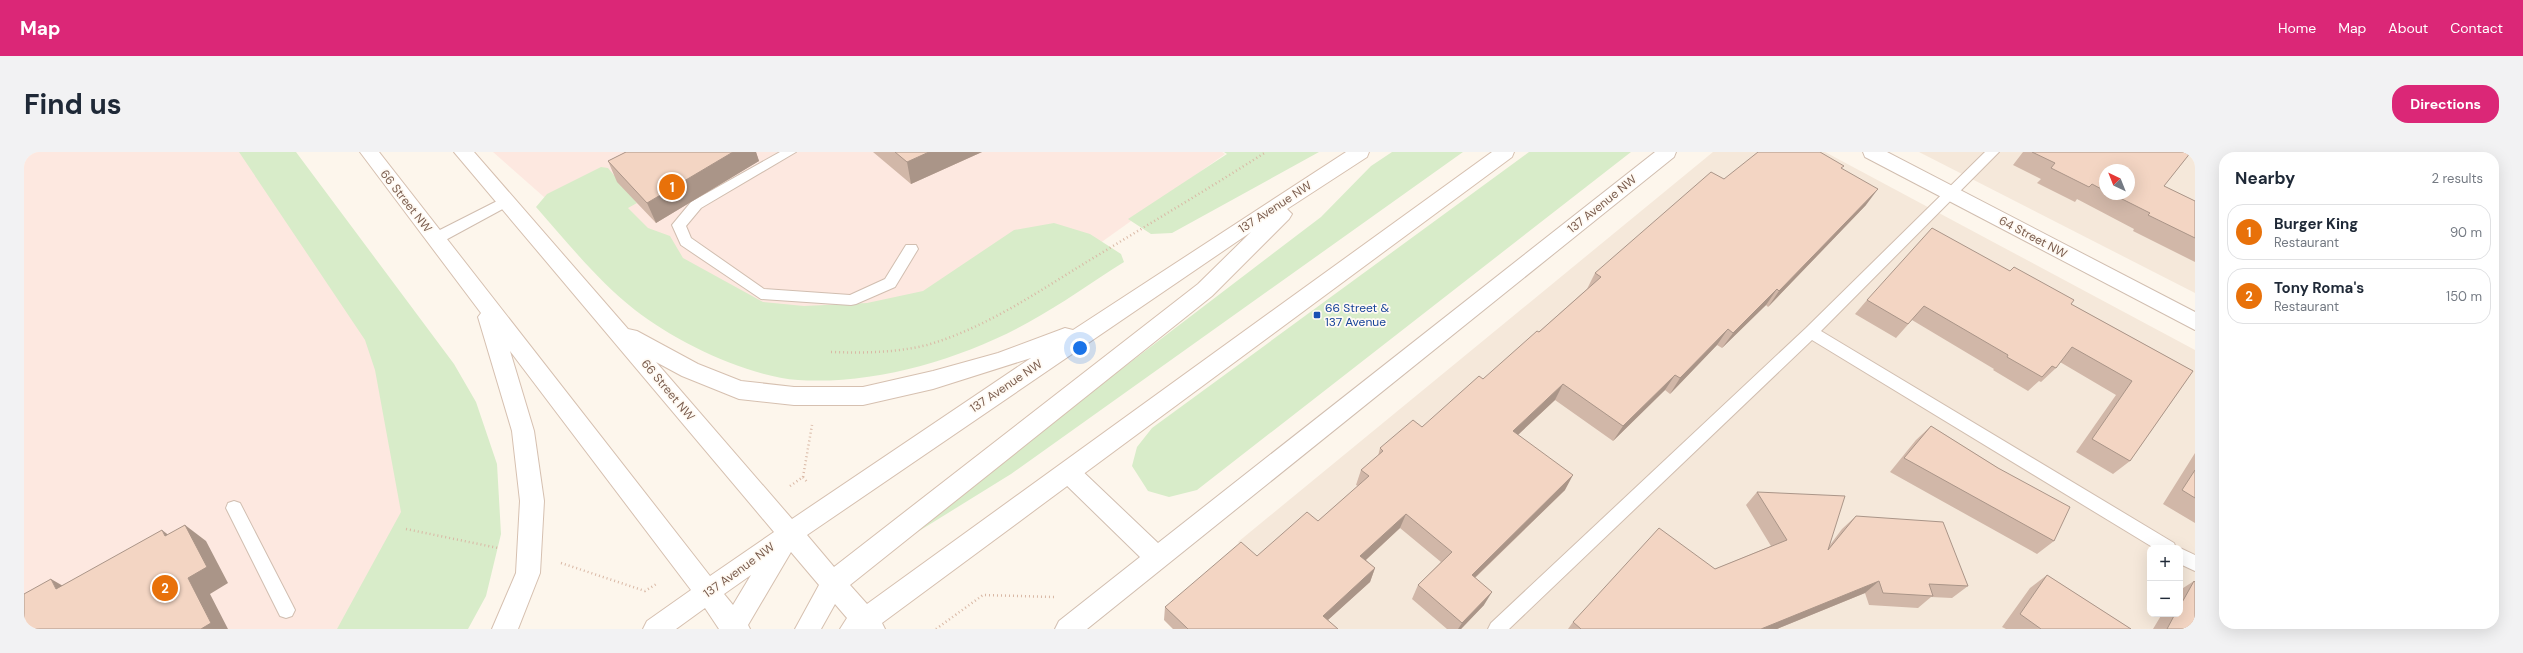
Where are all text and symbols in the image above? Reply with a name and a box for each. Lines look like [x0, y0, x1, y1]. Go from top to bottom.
text: Map [20, 16, 60, 41]
text: Home [2278, 19, 2316, 37]
text: Map [2338, 19, 2366, 37]
text: About [2388, 19, 2428, 37]
text: Contact [2450, 19, 2503, 37]
button: Directions [2392, 85, 2499, 123]
text: Find us [24, 86, 122, 123]
north arrow [2099, 164, 2135, 200]
street label: 66 Street NW [376, 166, 436, 236]
text: Nearby [2235, 167, 2295, 189]
text: 2 results [2432, 170, 2483, 187]
street label: 137 Avenue NW [1564, 171, 1640, 237]
pin: 1 [659, 172, 685, 202]
street label: 137 Avenue NW [1235, 177, 1315, 237]
street label: 64 Street NW [1996, 212, 2070, 262]
text: Burger King [2274, 214, 2358, 234]
text: 1 [2247, 224, 2251, 241]
text: 90 m [2450, 224, 2482, 241]
text: Restaurant [2274, 234, 2339, 251]
text: Tony Roma's [2274, 278, 2364, 298]
text: 2 [2245, 288, 2253, 305]
text: 150 m [2446, 288, 2482, 305]
text: Restaurant [2274, 298, 2339, 315]
place label: 66 Street & 137 Avenue [1325, 300, 1389, 330]
marker: 66 Street & 137 Avenue [1312, 310, 1322, 320]
your location [1070, 338, 1090, 358]
street label: 66 Street NW [638, 356, 699, 424]
street label: 137 Avenue NW [967, 356, 1046, 416]
street label: 137 Avenue NW [700, 539, 778, 601]
map controls [2147, 545, 2183, 617]
button: + [2147, 545, 2183, 581]
pin: 2 [152, 573, 178, 603]
button: − [2147, 581, 2183, 617]

